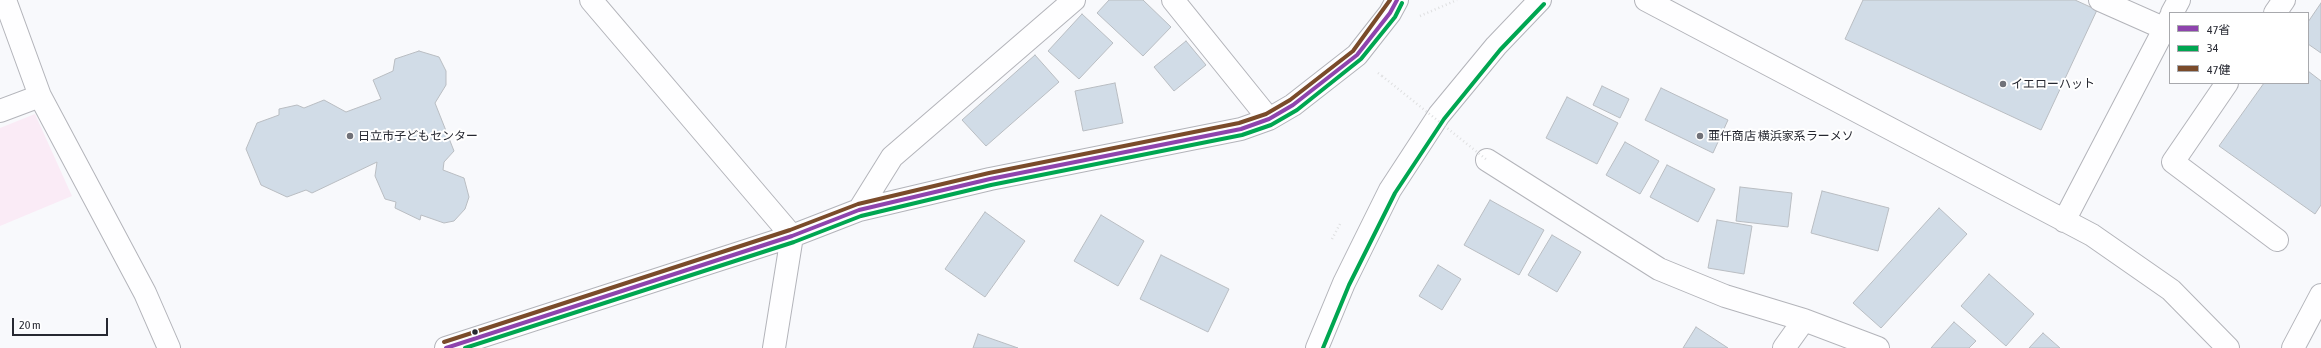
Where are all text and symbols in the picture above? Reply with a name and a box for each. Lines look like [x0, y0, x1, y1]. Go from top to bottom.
legend [2169, 12, 2309, 84]
text: 47省 [2207, 23, 2230, 37]
text: 34 [2207, 41, 2218, 55]
text: 47健 [2207, 63, 2230, 77]
place label: イエローハット [2011, 77, 2095, 91]
marker: イエローハット [1998, 79, 2008, 89]
place label: 日立市子どもセンター [358, 129, 478, 143]
place label: 亜仟商店 横浜家系ラーメソ [1708, 129, 1854, 143]
marker: 日立市子どもセンター [345, 131, 355, 141]
marker: 亜仟商店 横浜家系ラーメソ [1695, 131, 1705, 141]
scale bar [14, 310, 110, 336]
text: 20 m [19, 318, 41, 332]
unlabelled marker [470, 327, 480, 337]

